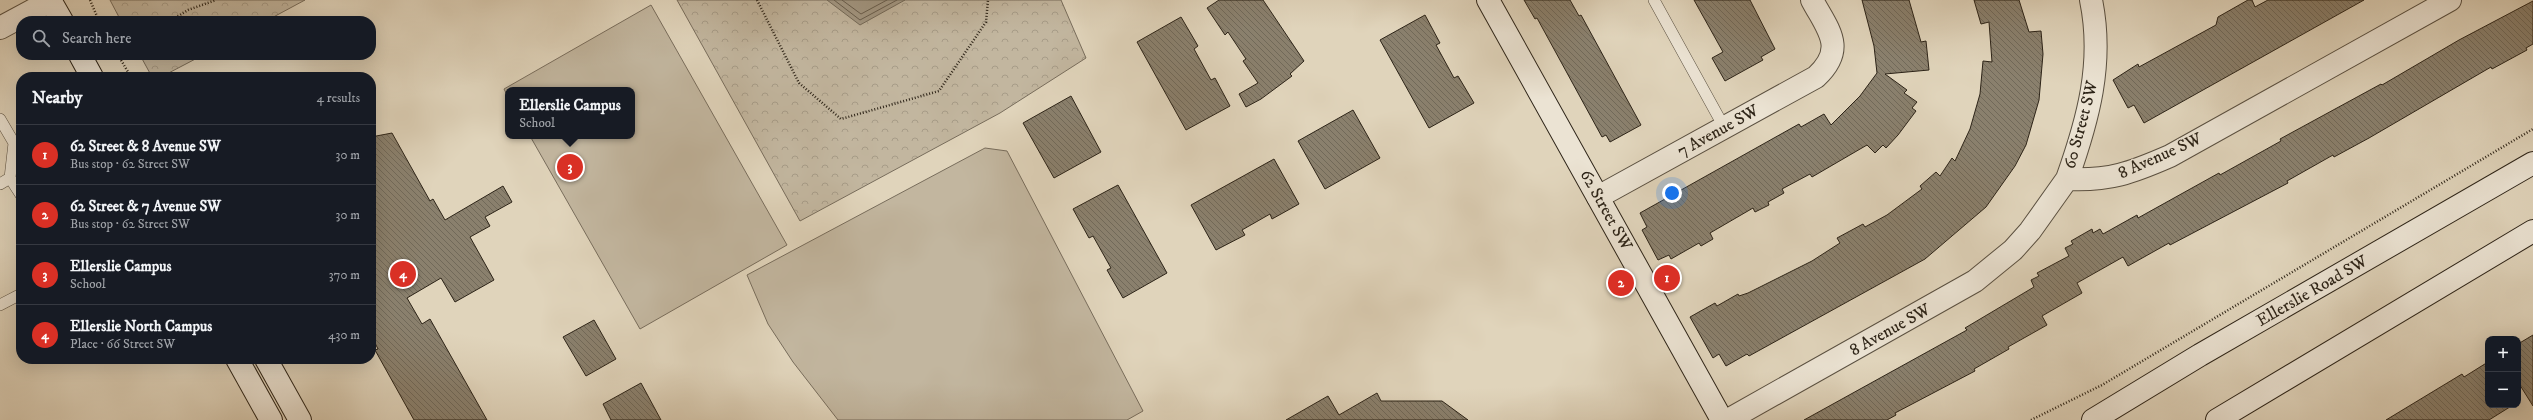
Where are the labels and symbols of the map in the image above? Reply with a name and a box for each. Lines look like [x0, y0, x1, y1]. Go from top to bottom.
street label: 60 Street SW [2059, 78, 2103, 171]
street label: 7 Avenue SW [1673, 99, 1763, 162]
street label: 8 Avenue SW [2115, 128, 2206, 184]
pin: 3 [557, 152, 583, 182]
street label: 62 Street SW [1575, 166, 1637, 255]
your location [1662, 183, 1682, 203]
street label: Ellerslie Road SW [2252, 250, 2372, 332]
pin: 4 [390, 259, 416, 289]
pin: 1 [1654, 263, 1680, 293]
pin: 2 [1608, 268, 1634, 298]
street label: 8 Avenue SW [1846, 299, 1935, 361]

